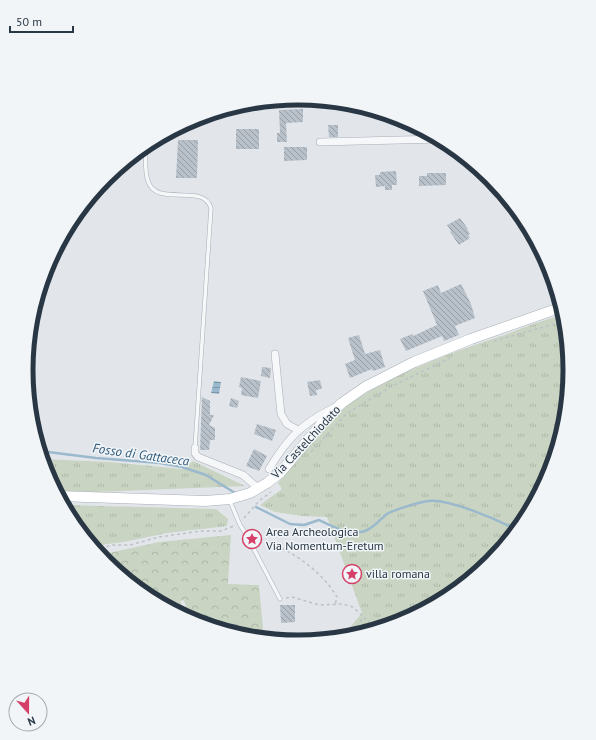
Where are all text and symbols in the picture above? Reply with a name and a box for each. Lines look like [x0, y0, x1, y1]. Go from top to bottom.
scale bar [10, 8, 73, 34]
text: 50 m [16, 14, 42, 29]
street label: Via Castelchiodato [267, 402, 343, 482]
water label: Fosso di Gattaceca [91, 439, 191, 470]
place label: Area Archeologica Via Nomentum-Eretum [265, 524, 384, 553]
place icon: Area Archeologica Via Nomentum-Eretum [241, 528, 263, 550]
place icon: villa romana [341, 563, 363, 585]
place label: villa romana [366, 566, 430, 581]
north arrow [8, 692, 48, 732]
text: N [26, 714, 37, 729]

